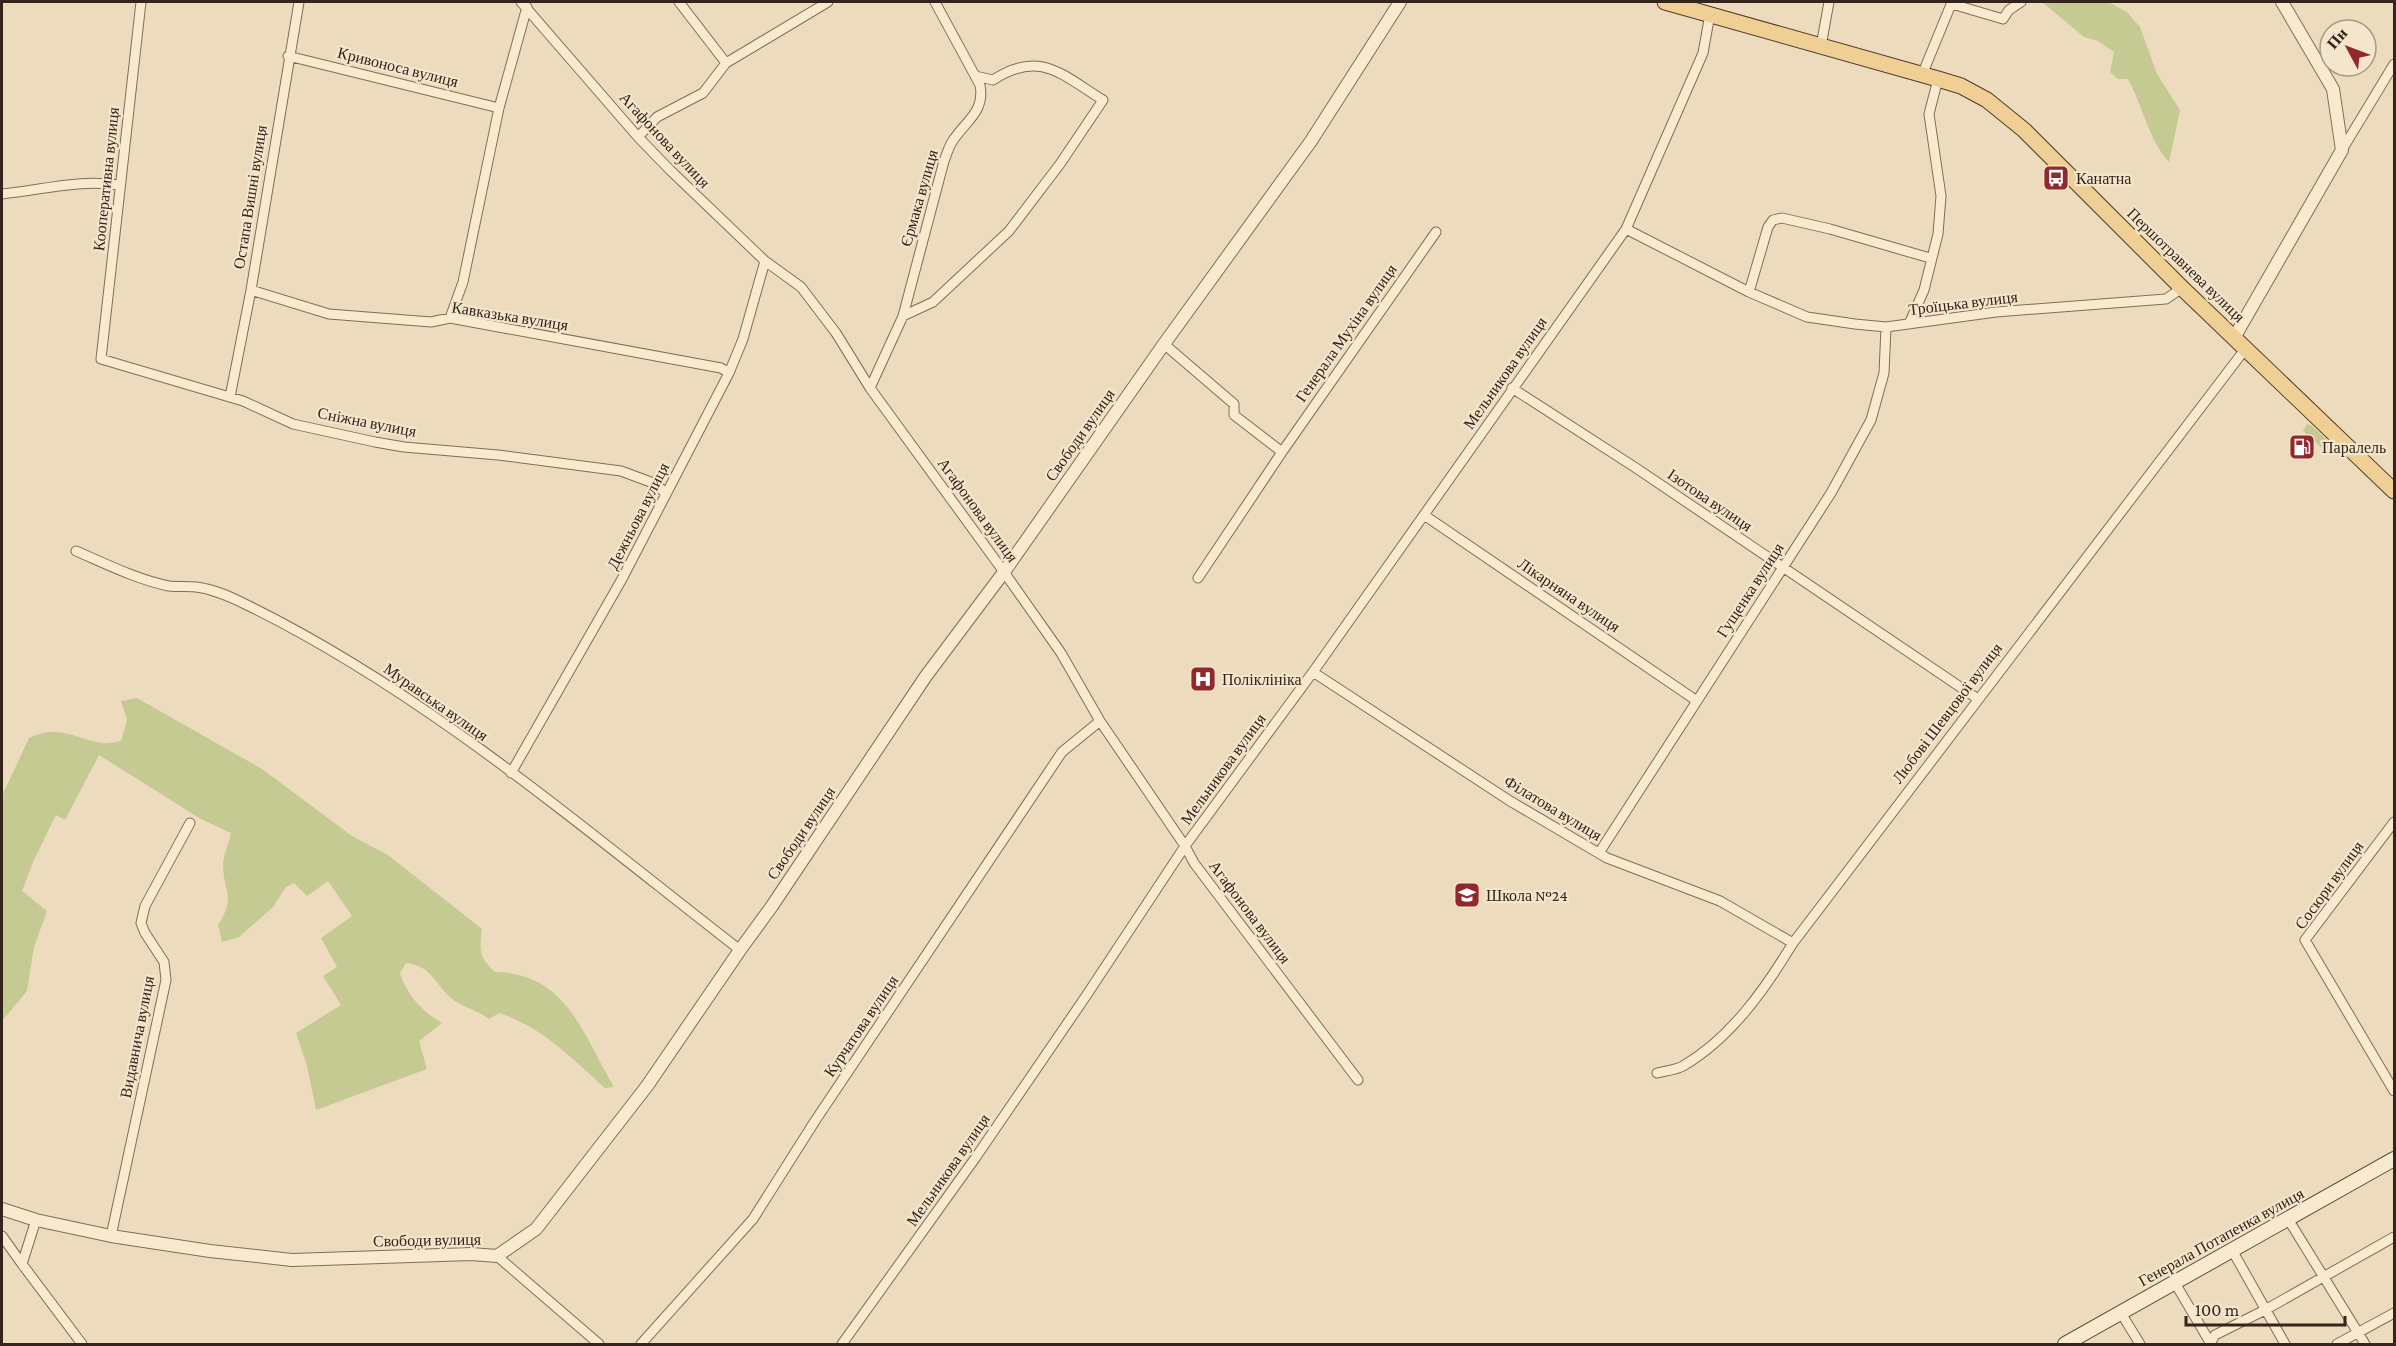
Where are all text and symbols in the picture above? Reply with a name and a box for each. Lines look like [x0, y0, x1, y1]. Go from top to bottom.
north arrow [2318, 18, 2378, 78]
text: Пн [2324, 25, 2351, 52]
street label: Кривоноса вулиця [336, 44, 461, 91]
street label: Агафонова вулиця [616, 89, 714, 192]
street label: Кооперативна вулиця [90, 105, 123, 252]
street label: Остапа Вишні вулиця [230, 123, 271, 270]
street label: Єрмака вулиця [897, 147, 942, 249]
bus stop icon: Канатна [2041, 163, 2071, 193]
place label: Канатна [2076, 170, 2131, 187]
street label: Першотравнева вулиця [2123, 205, 2249, 327]
street label: Генерала Мухіна вулиця [1292, 260, 1401, 406]
street label: Троїцька вулиця [1907, 288, 2019, 319]
street label: Кавказька вулиця [450, 298, 570, 335]
street label: Мельникова вулиця [1460, 313, 1551, 433]
street label: Свободи вулиця [1042, 385, 1119, 485]
street label: Сніжна вулиця [316, 404, 418, 441]
fuel station icon: Паралель [2287, 432, 2317, 462]
place label: Паралель [2322, 439, 2386, 457]
street label: Агафонова вулиця [934, 455, 1022, 566]
street label: Дежньова вулиця [604, 459, 673, 573]
street label: Ізотова вулиця [1664, 465, 1756, 536]
street label: Гущенка вулиця [1713, 539, 1788, 641]
street label: Лікарняна вулиця [1514, 555, 1624, 637]
street label: Любові Шевцової вулиця [1889, 639, 2006, 787]
street label: Муравська вулиця [380, 660, 492, 745]
hospital icon: Поліклініка [1188, 664, 1218, 694]
place label: Поліклініка [1222, 671, 1302, 688]
street label: Мельникова вулиця [1177, 710, 1270, 828]
street label: Філатова вулиця [1501, 772, 1605, 845]
street label: Свободи вулиця [764, 783, 840, 883]
street label: Сосюри вулиця [2291, 837, 2368, 933]
street label: Агафонова вулиця [1205, 857, 1295, 968]
school or university icon: Школа №24 [1452, 880, 1482, 910]
place label: Школа №24 [1486, 887, 1568, 904]
street label: Курчатова вулиця [821, 971, 902, 1081]
street label: Видавнича вулиця [117, 974, 158, 1100]
street label: Мельникова вулиця [903, 1110, 994, 1230]
street label: Генерала Потапенка вулиця [2135, 1184, 2308, 1290]
street label: Свободи вулиця [373, 1231, 482, 1250]
scale bar [2186, 1289, 2345, 1327]
text: 100 m [2195, 1300, 2240, 1320]

